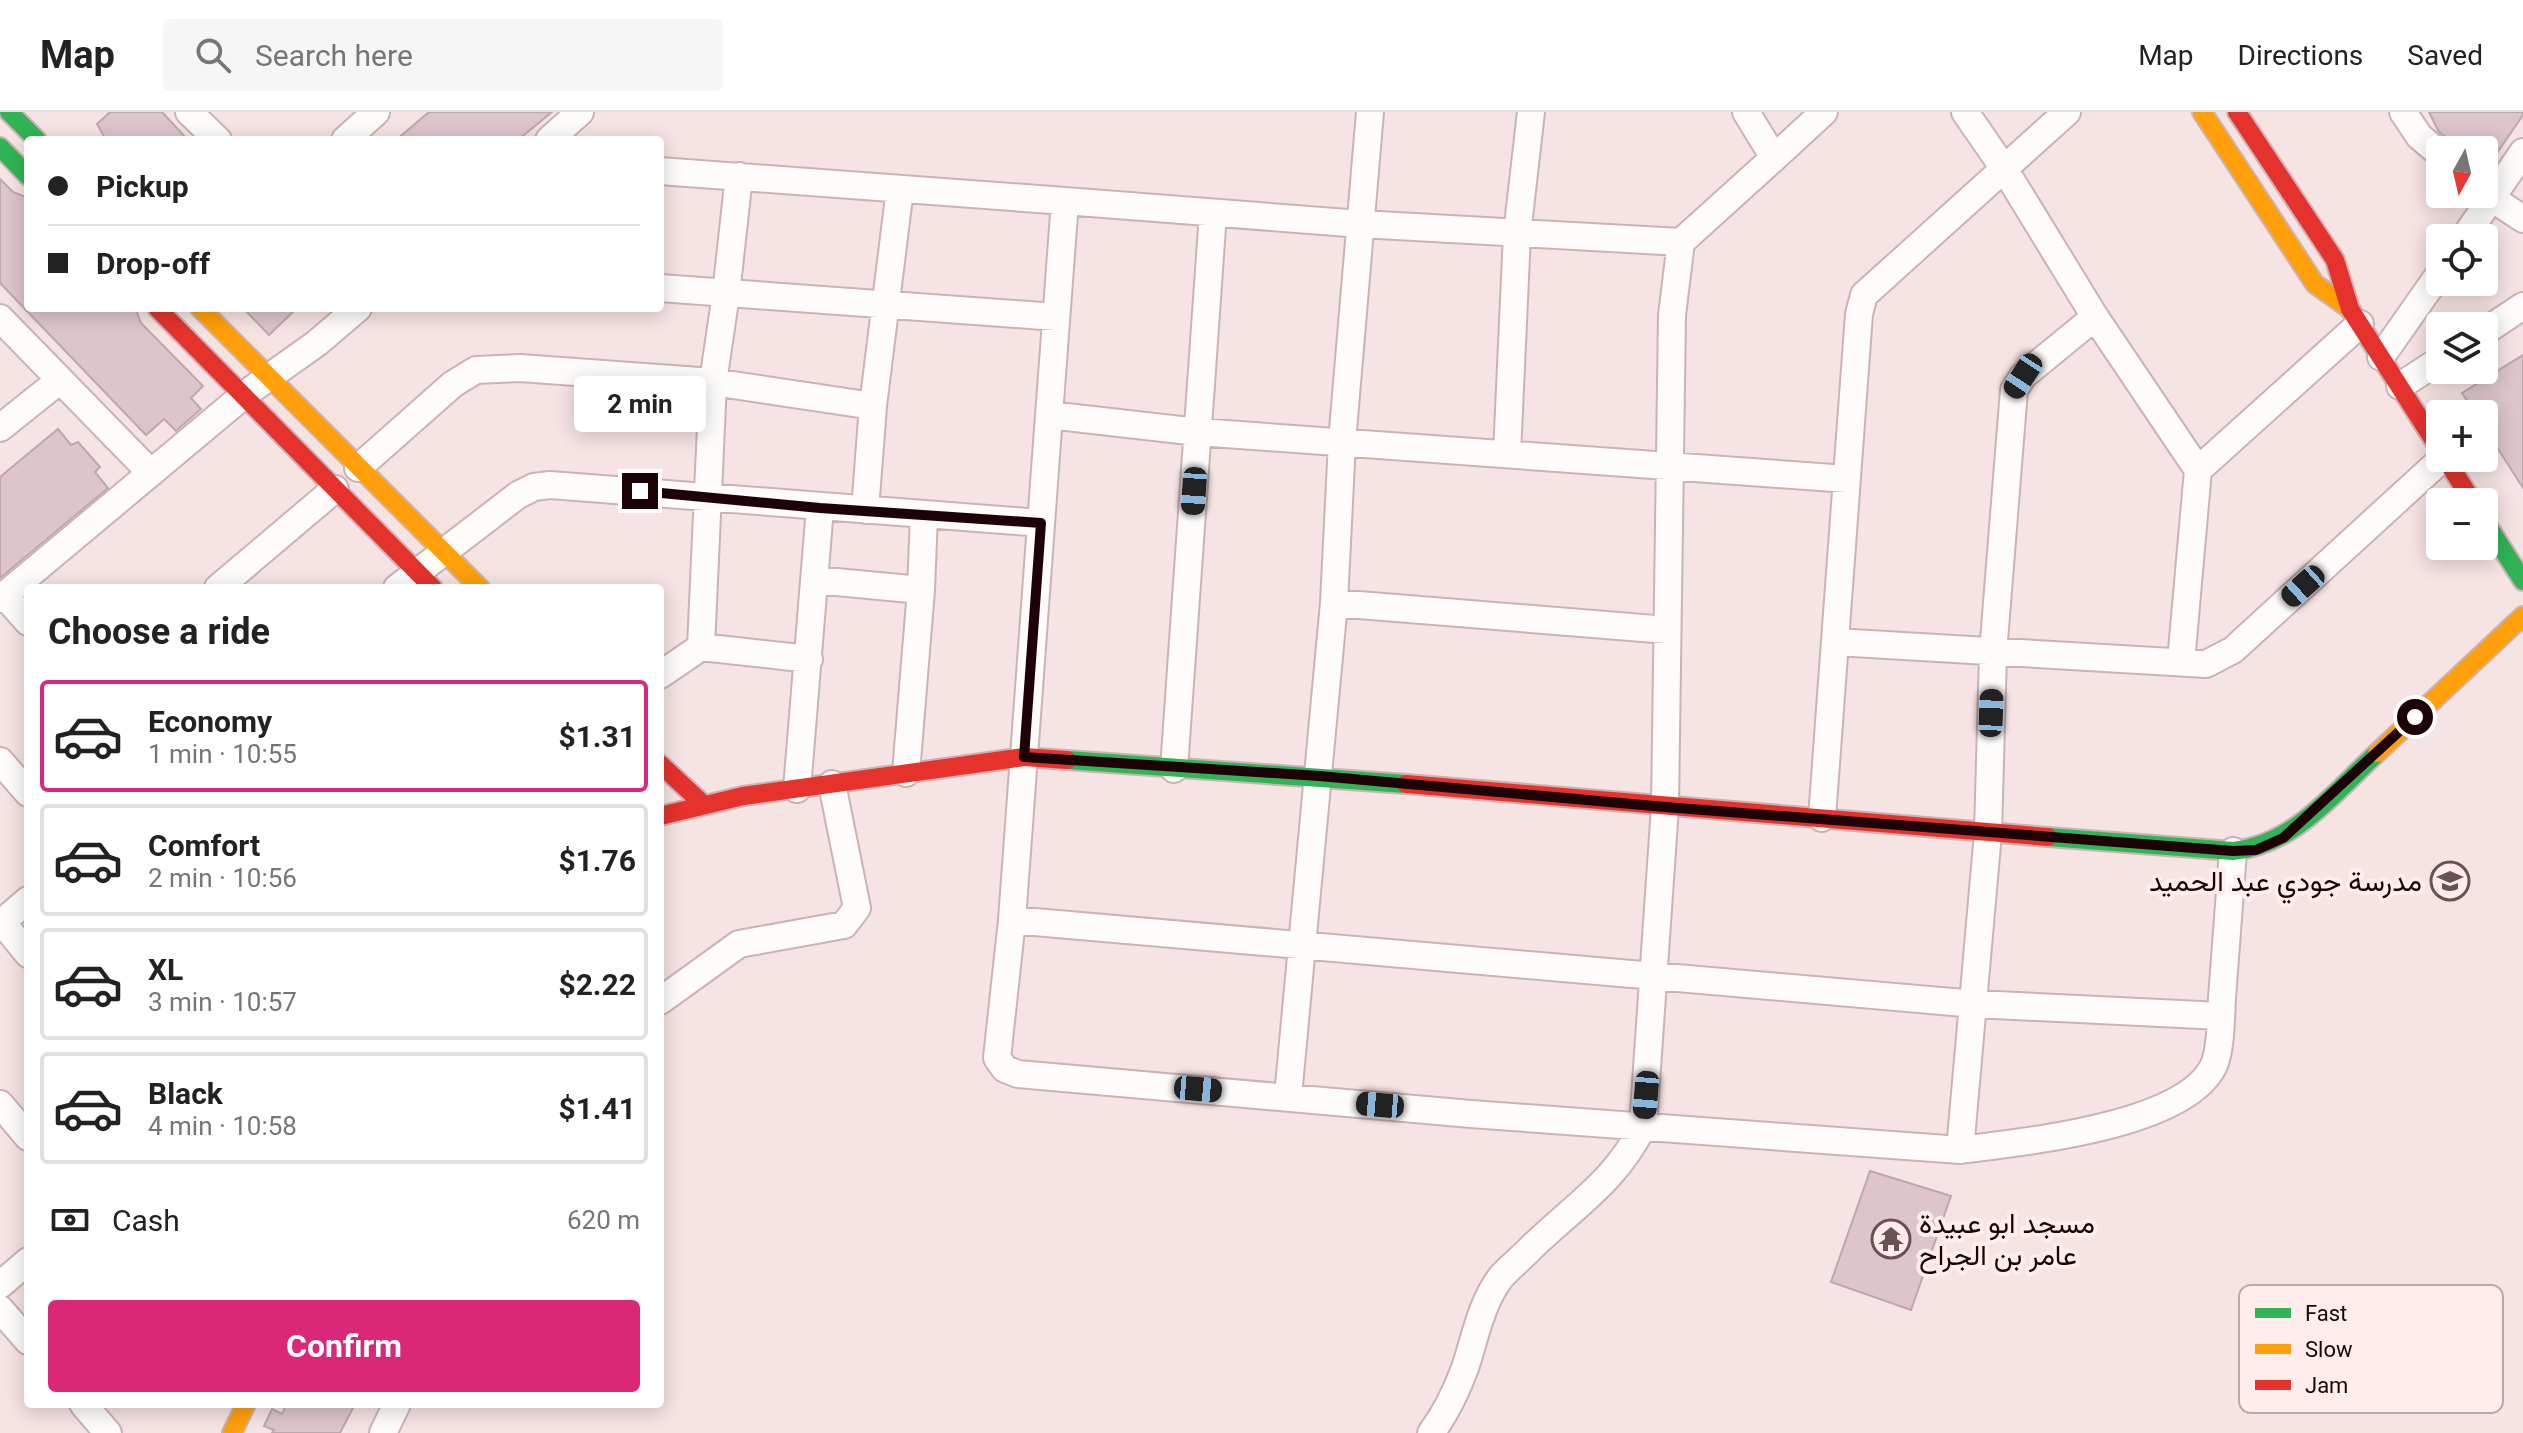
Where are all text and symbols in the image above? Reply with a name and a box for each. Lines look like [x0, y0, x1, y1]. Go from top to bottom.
search box [163, 19, 723, 91]
text: Map [40, 33, 115, 77]
icon: search [191, 33, 235, 77]
text: Search here [255, 38, 413, 73]
text: Map [2138, 39, 2194, 72]
text: Directions [2238, 39, 2363, 72]
text: Saved [2407, 39, 2483, 72]
north arrow [2426, 136, 2498, 208]
map controls [2426, 136, 2498, 560]
text: Pickup [96, 169, 189, 204]
button: locate [2426, 224, 2498, 296]
text: Drop-off [96, 246, 210, 281]
button: layers [2426, 312, 2498, 384]
car [2000, 349, 2046, 403]
callout: 2 min [574, 375, 706, 431]
text: 2 min [607, 389, 673, 419]
button: + [2426, 400, 2498, 472]
car [1180, 466, 1208, 516]
route end [622, 473, 658, 509]
button: − [2426, 488, 2498, 560]
car [2277, 561, 2329, 611]
text: Choose a ride [48, 611, 270, 653]
car [1978, 689, 2004, 737]
route start [2397, 699, 2433, 735]
icon: car [52, 700, 124, 772]
text: Economy [148, 704, 272, 739]
text: $1.31 [558, 719, 636, 754]
text: 1 min · 10:55 [148, 739, 297, 769]
icon: car [52, 824, 124, 896]
text: Comfort [148, 828, 260, 863]
text: $1.76 [558, 843, 636, 878]
school or university icon: مدرسة جودي عبد الحميد [2429, 860, 2471, 902]
text: 2 min · 10:56 [148, 863, 297, 893]
place label: مدرسة جودي عبد الحميد [2149, 865, 2422, 904]
icon: car [52, 948, 124, 1020]
text: XL [148, 952, 183, 987]
text: $2.22 [558, 967, 636, 1002]
text: 3 min · 10:57 [148, 987, 297, 1017]
car [1632, 1070, 1660, 1120]
icon: car [52, 1072, 124, 1144]
car [1173, 1075, 1223, 1103]
text: Black [148, 1076, 223, 1111]
text: $1.41 [558, 1091, 636, 1126]
car [1355, 1091, 1405, 1119]
text: 4 min · 10:58 [148, 1111, 297, 1141]
icon: cash [48, 1198, 92, 1242]
text: Cash [112, 1203, 180, 1238]
text: 620 m [567, 1205, 640, 1235]
place label: مسجد ابو عبيدة عامر بن الجراح [1919, 1207, 2095, 1274]
temple icon: مسجد ابو عبيدة عامر بن الجراح [1870, 1218, 1912, 1260]
legend [2239, 1285, 2503, 1413]
button: Confirm [48, 1300, 640, 1392]
text: Fast [2305, 1301, 2347, 1326]
text: Slow [2305, 1337, 2353, 1362]
text: Jam [2305, 1373, 2348, 1398]

